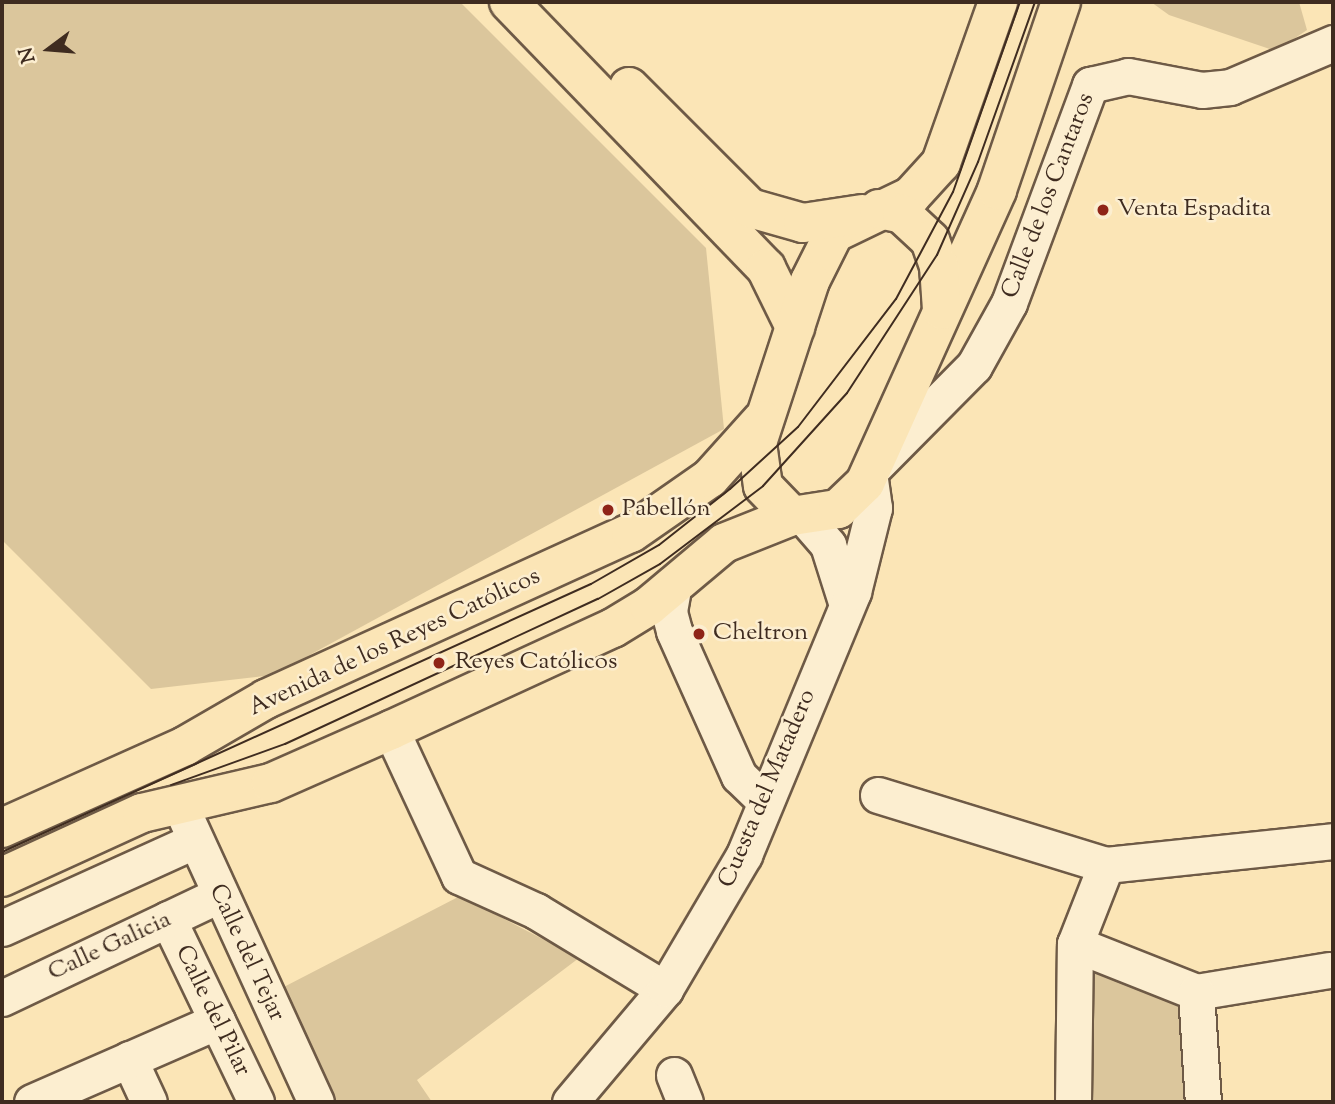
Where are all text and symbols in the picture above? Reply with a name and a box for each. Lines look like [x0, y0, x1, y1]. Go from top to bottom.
north arrow [14, 14, 84, 84]
text: N [13, 44, 43, 66]
street label: Calle de los Cantaros [997, 89, 1101, 303]
place label: Venta Espadita [1117, 196, 1271, 224]
marker: Venta Espadita [1095, 202, 1111, 218]
place label: Pabellón [622, 496, 711, 524]
marker: Pabellón [600, 502, 616, 518]
street label: Avenida de los Reyes Católicos [245, 563, 545, 723]
place label: Cheltron [713, 620, 808, 648]
marker: Cheltron [691, 626, 707, 642]
place label: Reyes Católicos [455, 649, 617, 677]
marker: Reyes Católicos [429, 653, 449, 673]
street label: Cuesta del Matadero [713, 686, 823, 892]
street label: Calle del Tejar [202, 880, 290, 1026]
street label: Calle Galicia [44, 906, 176, 988]
street label: Calle del Pilar [168, 941, 256, 1081]

